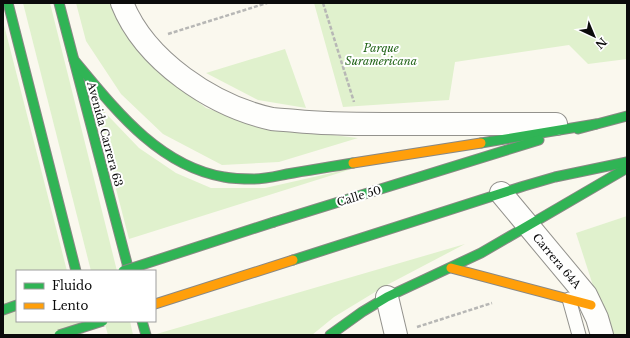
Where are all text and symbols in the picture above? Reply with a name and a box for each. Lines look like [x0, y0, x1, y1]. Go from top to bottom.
north arrow [574, 16, 614, 56]
text: N [592, 35, 610, 52]
park label: Parque Suramericana [345, 41, 417, 68]
street label: Avenida Carrera 63 [84, 79, 126, 188]
street label: Calle 50 [335, 183, 383, 209]
street label: Carrera 64A [530, 230, 585, 292]
legend [16, 270, 156, 322]
text: Fluido [52, 278, 92, 293]
text: Lento [52, 298, 88, 313]

